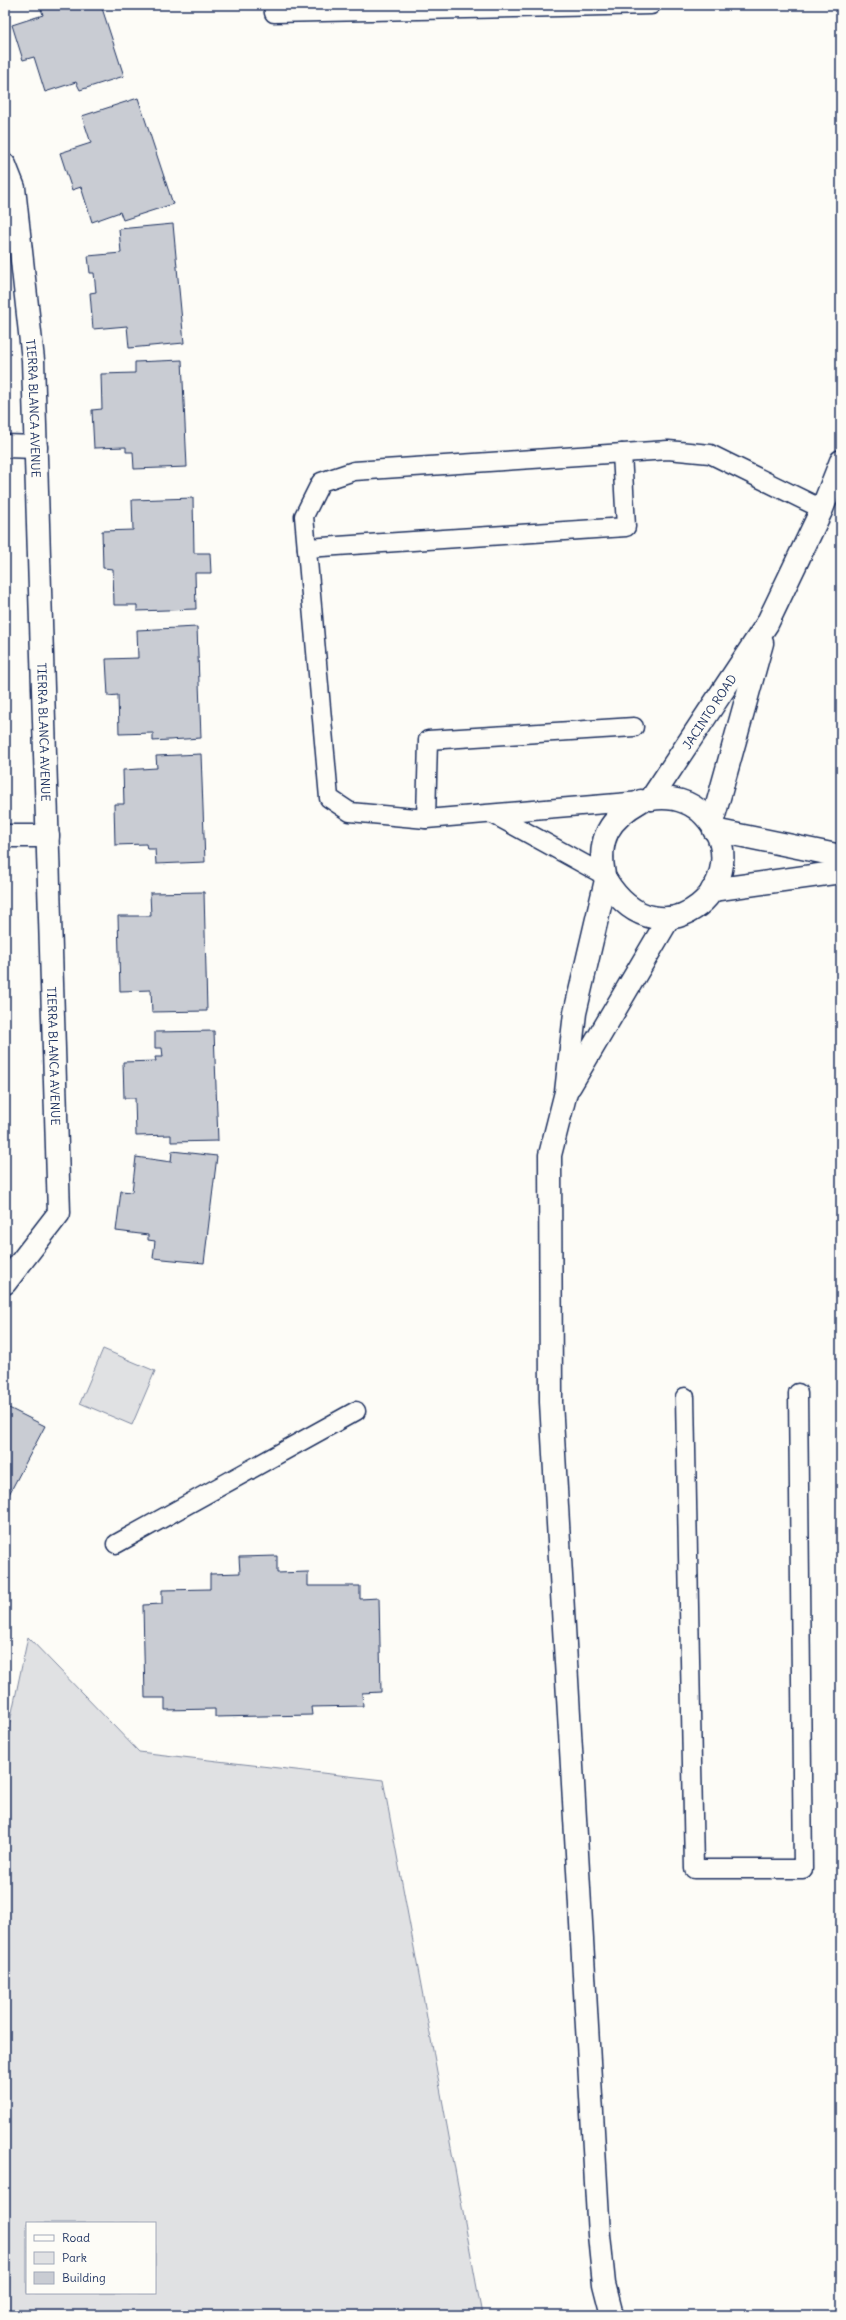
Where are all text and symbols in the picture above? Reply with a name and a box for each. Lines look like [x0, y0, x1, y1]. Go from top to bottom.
street label: TIERRA BLANCA AVENUE [23, 338, 44, 478]
street label: TIERRA BLANCA AVENUE [35, 662, 54, 802]
street label: JACINTO ROAD [679, 671, 739, 752]
street label: TIERRA BLANCA AVENUE [45, 986, 64, 1126]
legend [26, 2222, 156, 2294]
text: Road [62, 2230, 90, 2245]
text: Park [62, 2250, 87, 2265]
text: Building [62, 2270, 106, 2285]

